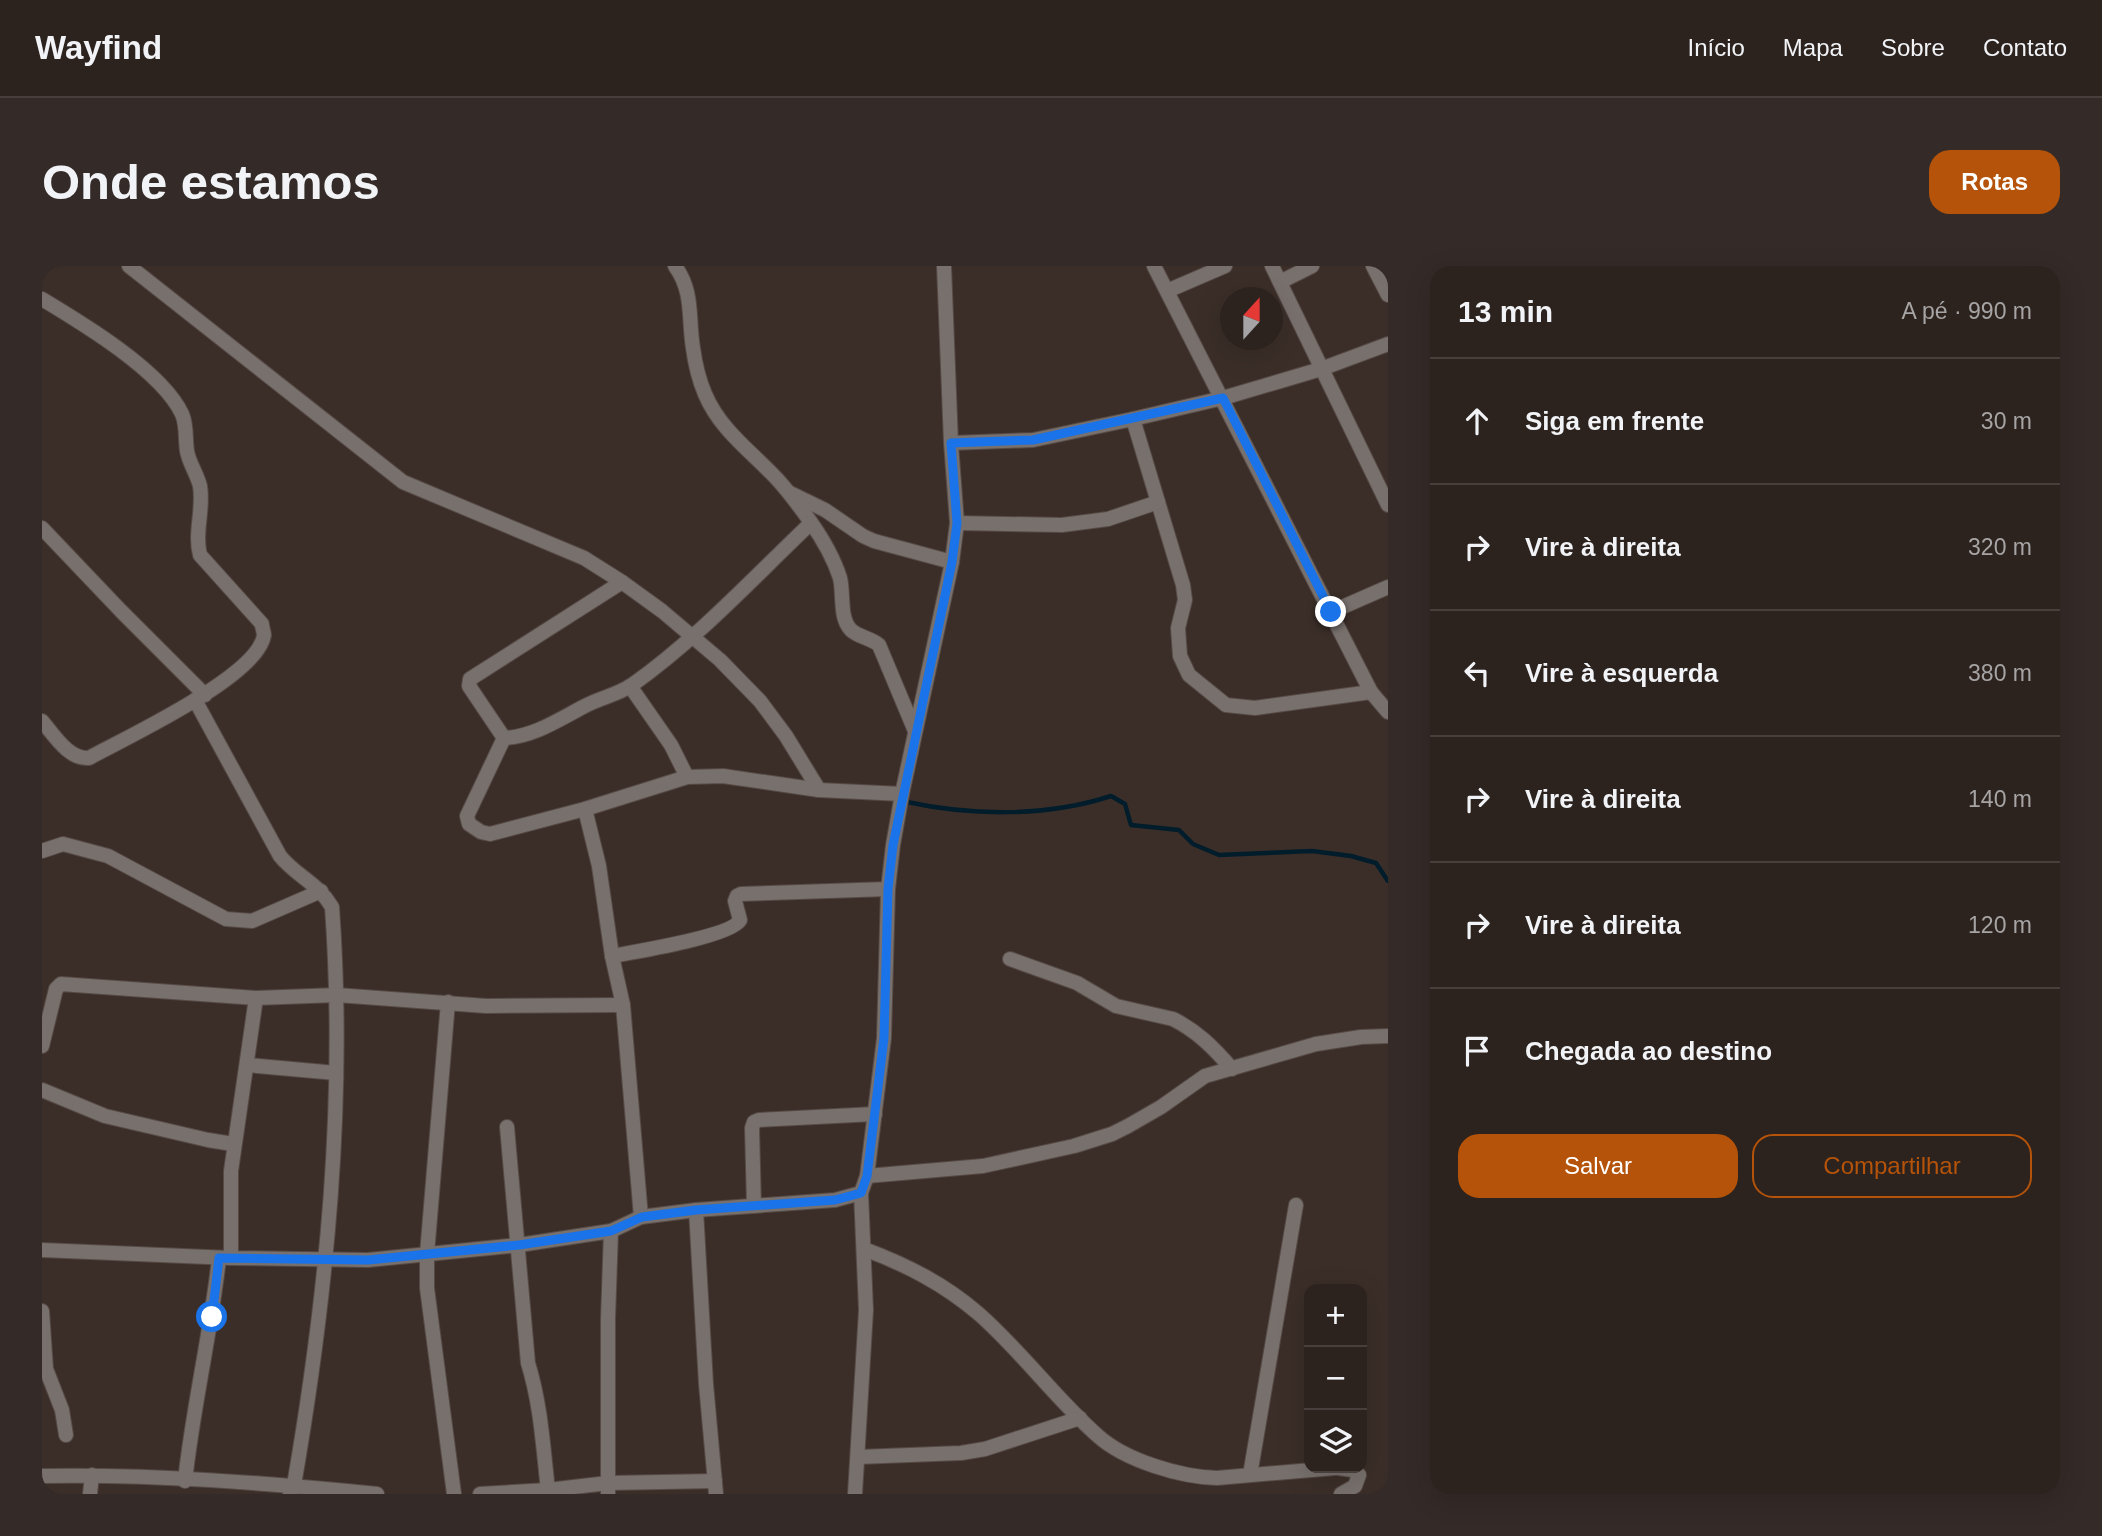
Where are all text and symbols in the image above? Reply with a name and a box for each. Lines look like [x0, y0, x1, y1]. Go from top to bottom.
text: Wayfind [35, 29, 162, 66]
text: Início [1687, 34, 1745, 61]
text: Mapa [1783, 34, 1843, 61]
text: Sobre [1881, 34, 1945, 61]
text: Contato [1983, 34, 2067, 61]
button: Rotas [1929, 150, 2060, 214]
text: Onde estamos [42, 155, 380, 209]
north arrow [1220, 287, 1283, 350]
text: 13 min [1458, 295, 1553, 328]
text: A pé · 990 m [1902, 298, 2032, 324]
icon: ahead [1458, 402, 1496, 440]
text: Siga em frente [1525, 406, 1704, 436]
text: 30 m [1981, 408, 2032, 434]
icon: right [1458, 528, 1496, 566]
text: Vire à direita [1525, 532, 1681, 562]
text: 320 m [1968, 534, 2032, 560]
route end [1315, 596, 1346, 627]
icon: left [1458, 654, 1496, 692]
text: Vire à esquerda [1525, 658, 1718, 688]
text: 380 m [1968, 660, 2032, 686]
icon: right [1458, 780, 1496, 818]
text: Vire à direita [1525, 784, 1681, 814]
text: 140 m [1968, 786, 2032, 812]
icon: right [1458, 906, 1496, 944]
text: Vire à direita [1525, 910, 1681, 940]
text: 120 m [1968, 912, 2032, 938]
icon: arrive [1458, 1032, 1496, 1070]
text: Chegada ao destino [1525, 1036, 1772, 1066]
button: Salvar [1458, 1134, 1738, 1198]
button: Compartilhar [1752, 1134, 2032, 1198]
map controls [1304, 1284, 1367, 1473]
button: + [1304, 1284, 1367, 1347]
route start [196, 1301, 227, 1332]
button: − [1304, 1347, 1367, 1410]
button: layers [1304, 1410, 1367, 1473]

